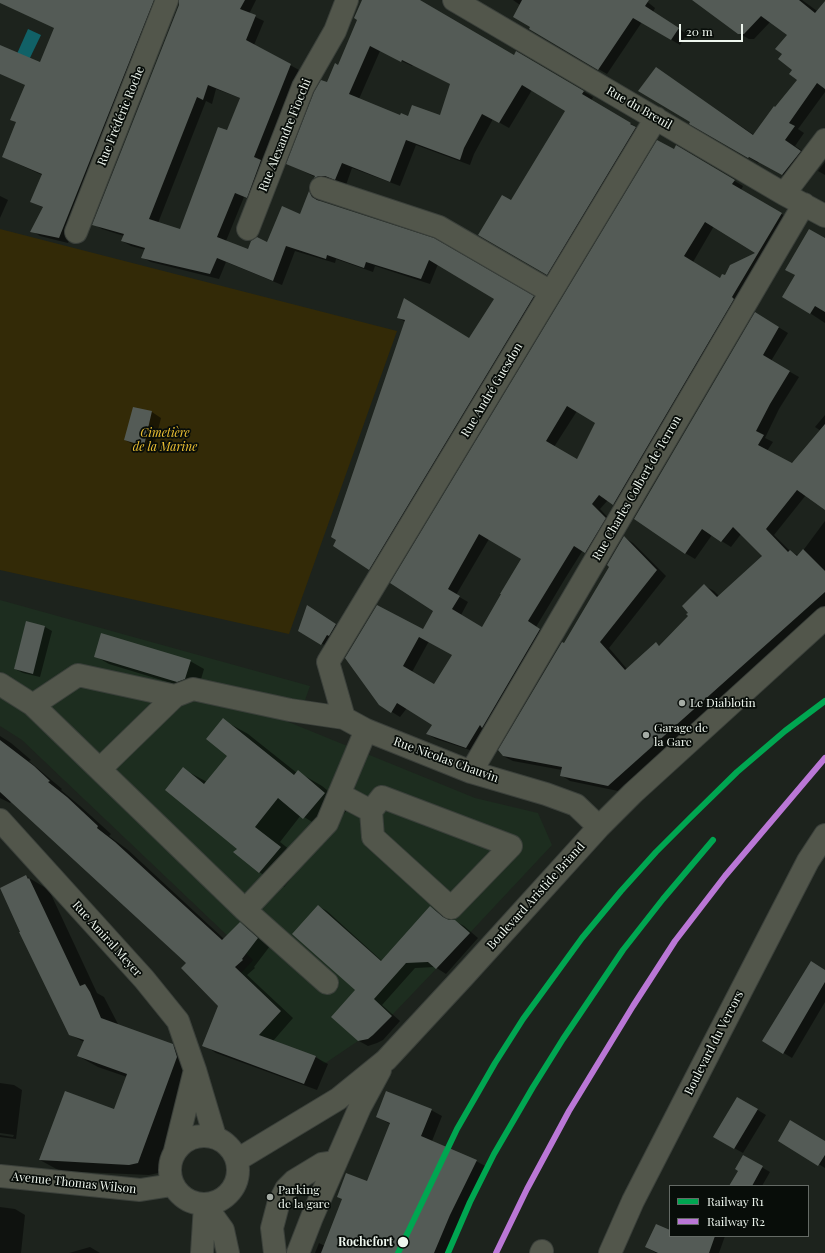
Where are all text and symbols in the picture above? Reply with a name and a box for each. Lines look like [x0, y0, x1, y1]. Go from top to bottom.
scale bar [681, 16, 745, 42]
text: 20 m [686, 23, 713, 39]
street label: Rue Frédéric Roche [95, 64, 147, 168]
street label: Rue Alexandre Fiocchi [256, 77, 314, 193]
street label: Rue du Breuil [604, 83, 674, 133]
street label: Rue André Guesdon [458, 340, 526, 440]
street label: Rue Charles Colbert de Terron [590, 413, 684, 563]
park label: Cimetière de la Marine [133, 426, 197, 454]
place label: Le Diablotin [690, 696, 756, 710]
marker: Le Diablotin [677, 698, 687, 708]
place label: Garage de la Gare [654, 721, 708, 749]
marker: Garage de la Gare [641, 730, 651, 740]
street label: Rue Nicolas Chauvin [392, 734, 500, 786]
street label: Boulevard Aristide Briand [484, 839, 588, 953]
street label: Rue Amiral Meyer [69, 898, 145, 980]
street label: Boulevard du Vercors [681, 988, 747, 1098]
street label: Avenue Thomas Wilson [11, 1169, 137, 1197]
place label: Parking de la gare [278, 1183, 330, 1211]
legend [669, 1185, 809, 1237]
marker: Parking de la gare [265, 1192, 275, 1202]
text: Railway R1 [707, 1193, 764, 1209]
text: Railway R2 [707, 1213, 765, 1229]
place label: Rochefort [338, 1235, 393, 1249]
marker: Rochefort [396, 1235, 410, 1249]

